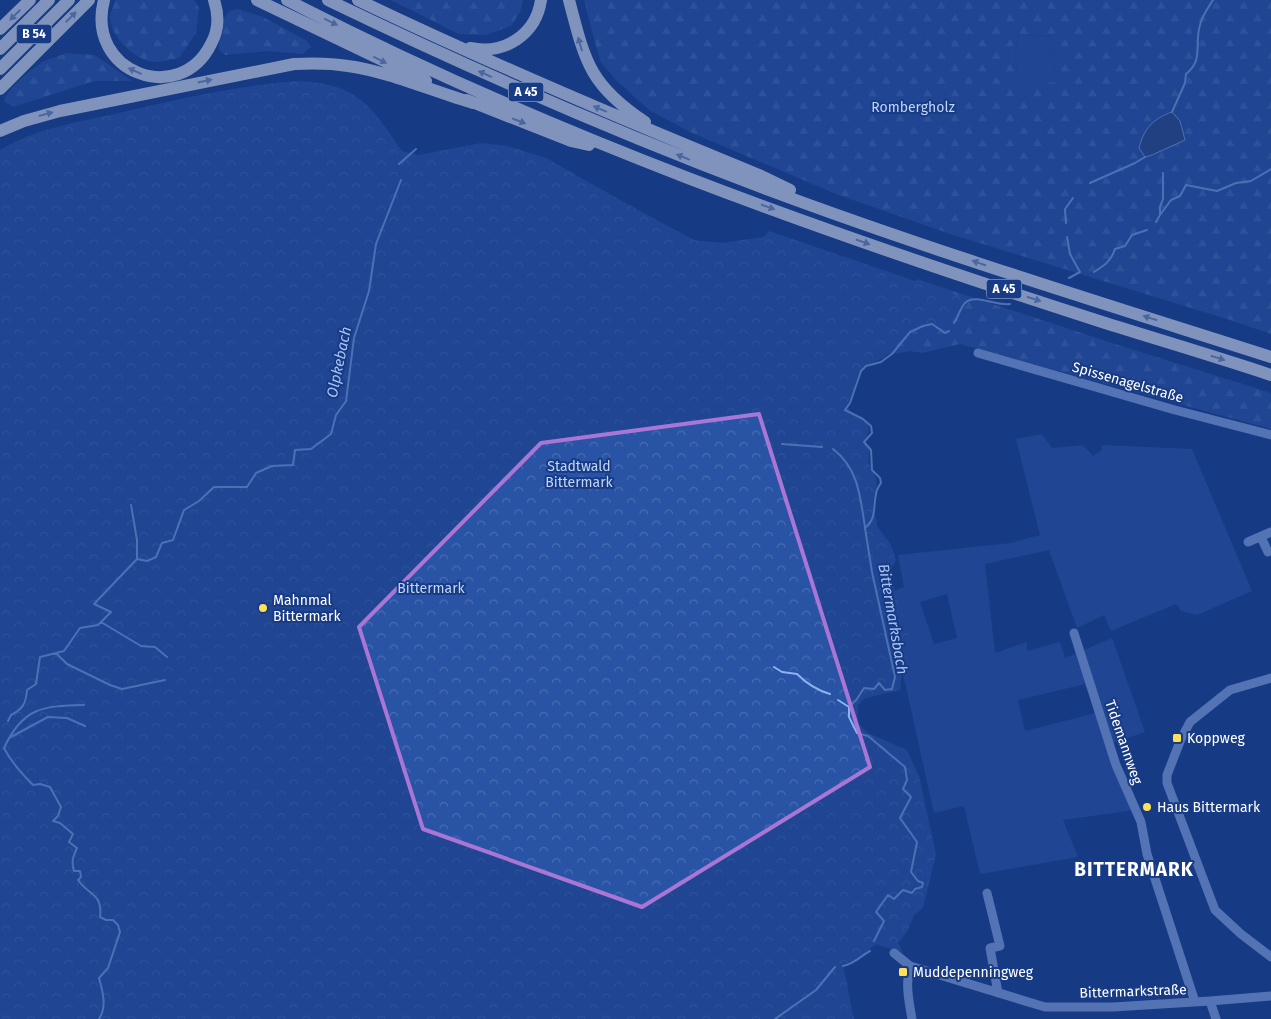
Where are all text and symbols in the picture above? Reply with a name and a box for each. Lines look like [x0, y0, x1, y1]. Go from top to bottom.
one-way arrow [9, 8, 21, 20]
one-way arrow [65, 11, 77, 23]
one-way arrow [324, 18, 338, 26]
road number: B 54 [16, 24, 52, 44]
one-way arrow [576, 36, 584, 51]
one-way arrow [372, 56, 387, 64]
one-way arrow [128, 66, 142, 74]
one-way arrow [478, 69, 492, 77]
one-way arrow [197, 77, 212, 85]
road number: A 45 [508, 82, 544, 101]
park label: Rombergholz [871, 99, 955, 116]
one-way arrow [592, 105, 607, 113]
one-way arrow [38, 110, 53, 118]
one-way arrow [512, 117, 527, 125]
one-way arrow [675, 153, 690, 161]
one-way arrow [761, 203, 776, 211]
one-way arrow [856, 238, 871, 246]
one-way arrow [971, 259, 986, 267]
road number: A 45 [986, 280, 1022, 298]
one-way arrow [1026, 296, 1041, 304]
one-way arrow [1143, 314, 1158, 322]
water label: Olpkebach [323, 325, 355, 399]
one-way arrow [1211, 355, 1226, 363]
street label: Spissenagelstraße [1070, 358, 1185, 406]
park label: Stadtwald Bittermark [545, 458, 614, 491]
water label: Bittermarksbach [874, 562, 912, 676]
park label: Bittermark [397, 580, 466, 597]
place label: Mahnmal Bittermark [273, 592, 341, 625]
marker: Mahnmal Bittermark [257, 602, 269, 614]
street label: Tidemannweg [1101, 698, 1146, 787]
place label: Koppweg [1187, 730, 1246, 747]
marker: Koppweg [1171, 732, 1183, 744]
place label: Haus Bittermark [1157, 799, 1261, 816]
marker: Haus Bittermark [1141, 801, 1153, 813]
district label: BITTERMARK [1074, 858, 1194, 881]
place label: Muddepenningweg [913, 964, 1034, 981]
marker: Muddepenningweg [897, 966, 909, 978]
street label: Bittermarkstraße [1079, 981, 1187, 1002]

